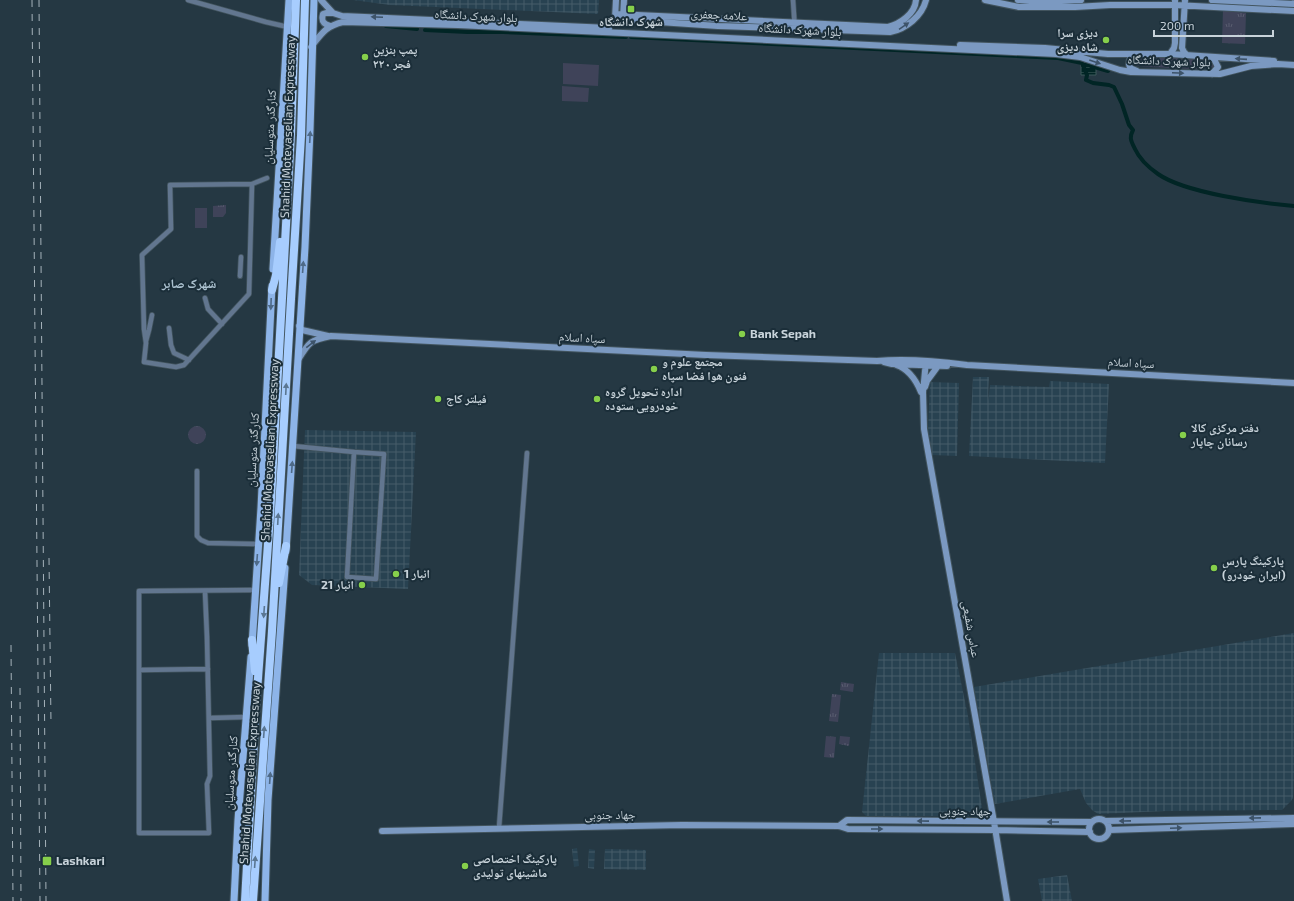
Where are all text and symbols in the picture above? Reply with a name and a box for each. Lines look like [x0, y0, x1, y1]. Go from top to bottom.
marker: شهرک دانشگاه [626, 4, 636, 14]
street label: بلوار شهرک دانشگاه [434, 6, 518, 26]
street label: علامه جعفری [690, 6, 748, 24]
scale bar [1154, 12, 1273, 38]
one-way arrow [370, 14, 383, 20]
place label: شهرک دانشگاه [599, 14, 663, 29]
text: 200 m [1160, 18, 1194, 32]
street label: بلوار شهرک دانشگاه [758, 20, 842, 40]
one-way arrow [899, 22, 909, 30]
place label: دیزی سرا شاه دیزی [1057, 25, 1098, 55]
street label: Shahid Motevaselian Expressway [277, 35, 297, 218]
marker: دیزی سرا شاه دیزی [1101, 35, 1111, 45]
place label: پمپ بنزین ۲۲۰ فجر [373, 42, 418, 71]
marker: پمپ بنزین ۲۲۰ فجر [360, 52, 370, 62]
street label: بلوار شهرک دانشگاه [1127, 52, 1211, 70]
one-way arrow [1235, 55, 1247, 62]
one-way arrow [1090, 59, 1102, 65]
one-way arrow [1172, 70, 1185, 76]
street label: کنارگذر متوسلیان [260, 89, 279, 165]
one-way arrow [306, 131, 313, 143]
one-way arrow [300, 261, 307, 273]
district label: شهرک صابر [161, 275, 216, 291]
one-way arrow [268, 298, 275, 310]
place label: Bank Sepah [750, 326, 816, 340]
street label: سپاه اسلام [558, 329, 606, 347]
marker: Bank Sepah [737, 329, 747, 339]
one-way arrow [305, 340, 316, 348]
place label: مجتمع علوم و فنون هوا فضا سپاه [662, 354, 747, 384]
street label: سپاه اسلام [1107, 354, 1155, 372]
street label: Shahid Motevaselian Expressway [257, 358, 281, 541]
marker: مجتمع علوم و فنون هوا فضا سپاه [649, 364, 659, 374]
one-way arrow [282, 383, 289, 395]
place label: اداره تحویل گروه خودرویی ستوده [605, 384, 682, 414]
place label: فیلتر کاج [446, 391, 487, 407]
marker: فیلتر کاج [433, 394, 443, 404]
marker: اداره تحویل گروه خودرویی ستوده [592, 394, 602, 404]
street label: کنارگذر متوسلیان [243, 412, 262, 488]
place label: دفتر مرکزی کالا رسانان چاپار [1190, 420, 1259, 450]
marker: دفتر مرکزی کالا رسانان چاپار [1178, 430, 1188, 440]
one-way arrow [288, 461, 295, 473]
one-way arrow [275, 513, 282, 525]
place label: پارکینگ پارس (ایران خودرو) [1222, 553, 1286, 583]
one-way arrow [253, 554, 260, 566]
marker: پارکینگ پارس (ایران خودرو) [1209, 563, 1219, 573]
place label: انبار 1 [404, 566, 430, 581]
marker: انبار 1 [391, 569, 401, 579]
place label: انبار 21 [321, 577, 354, 592]
marker: انبار 21 [357, 580, 367, 590]
street label: عباس شفیعی [959, 599, 984, 659]
one-way arrow [260, 606, 267, 618]
street label: Shahid Motevaselian Expressway [236, 681, 262, 864]
one-way arrow [261, 726, 268, 738]
street label: کنارگذر متوسلیان [220, 735, 241, 811]
one-way arrow [266, 772, 273, 784]
street label: جهاد جنوبی [939, 803, 991, 819]
street label: جهاد جنوبی [584, 807, 636, 823]
one-way arrow [1248, 815, 1261, 821]
one-way arrow [1119, 817, 1131, 824]
one-way arrow [916, 818, 929, 824]
one-way arrow [1046, 819, 1059, 825]
one-way arrow [1170, 824, 1182, 831]
one-way arrow [871, 826, 884, 832]
place label: پارکینگ اختصاصی ماشینهای تولیدی [473, 851, 557, 881]
place label: Lashkari [56, 853, 105, 867]
marker: Lashkari [41, 855, 53, 867]
one-way arrow [252, 856, 259, 868]
marker: پارکینگ اختصاصی ماشینهای تولیدی [460, 861, 470, 871]

